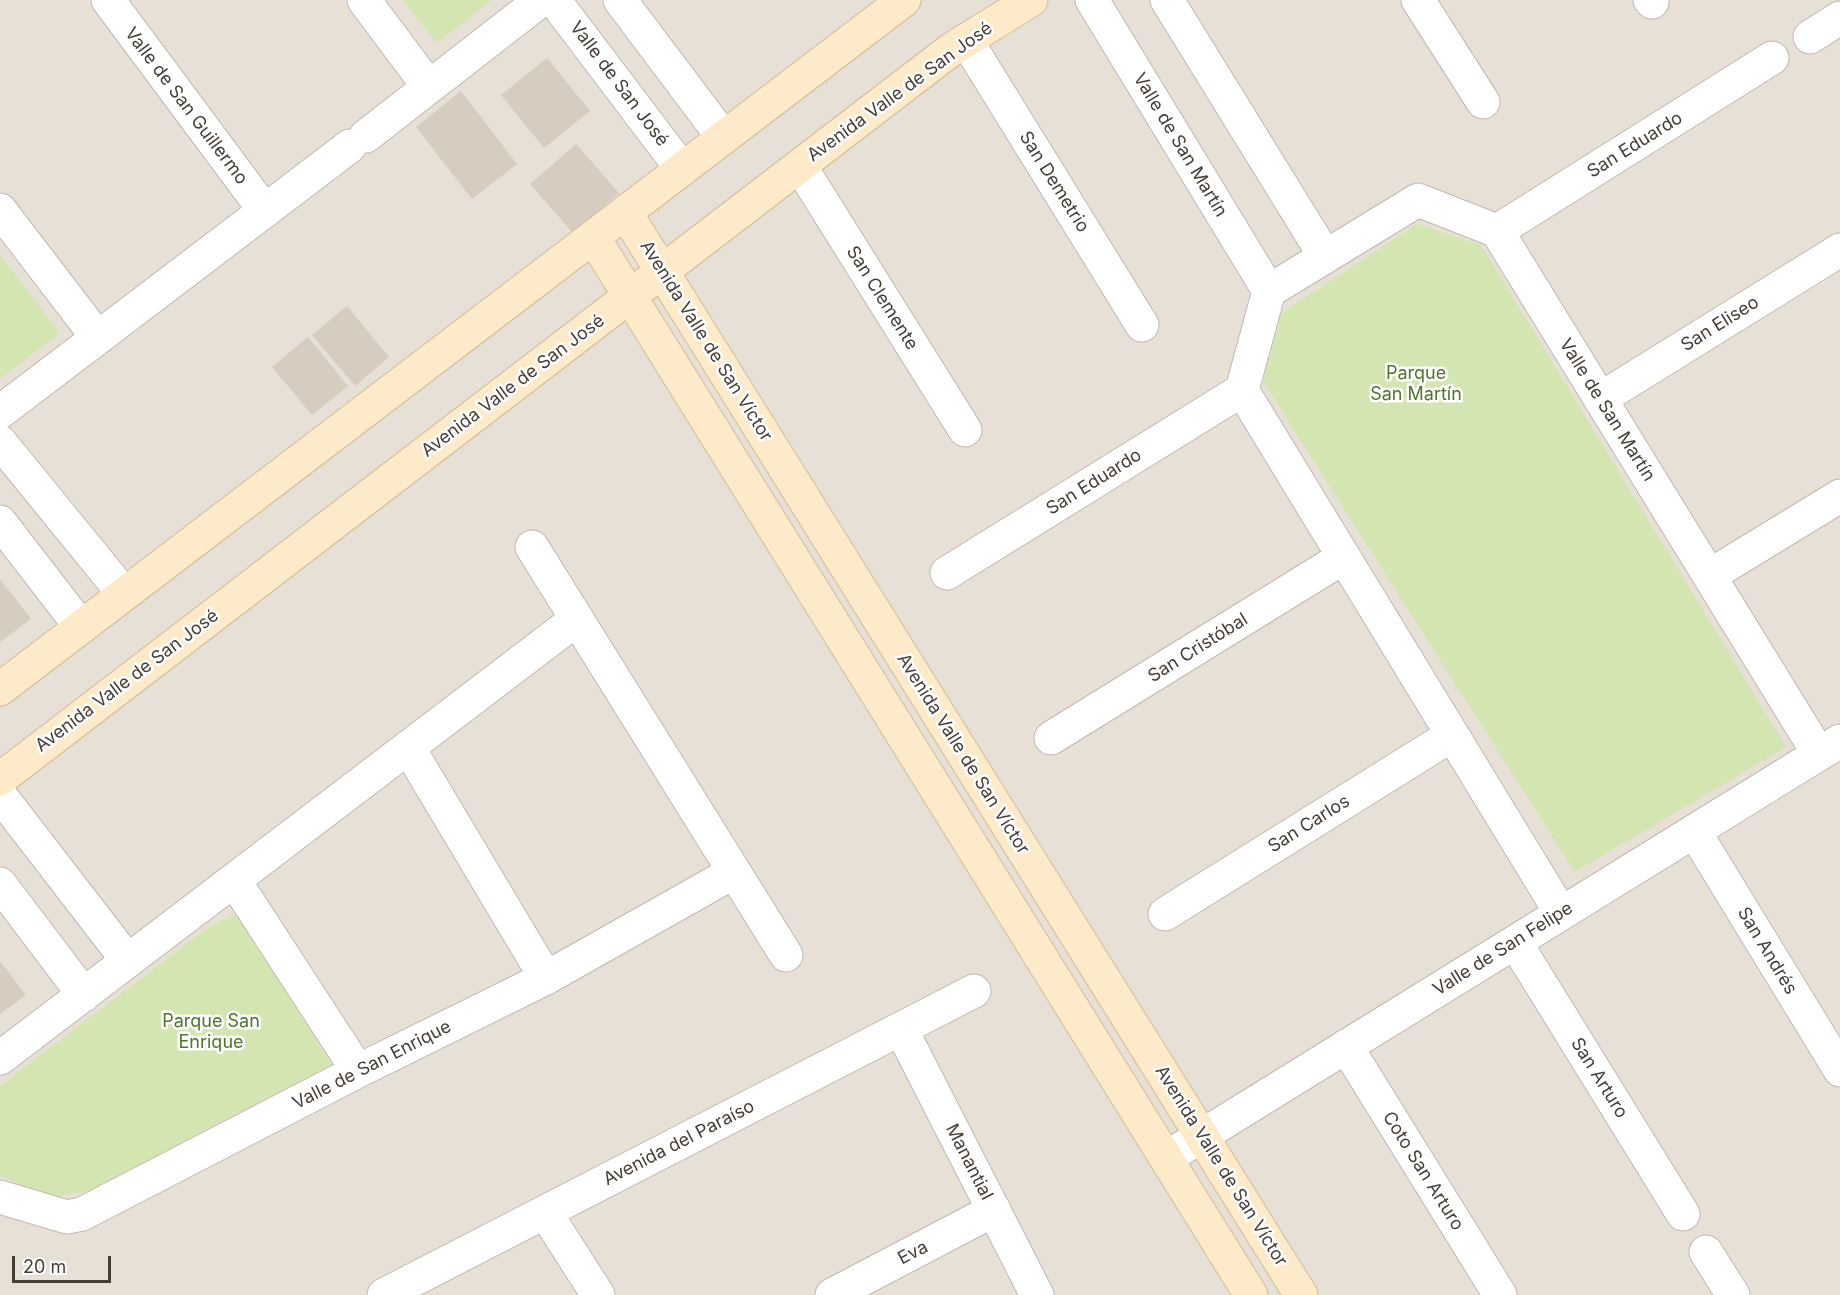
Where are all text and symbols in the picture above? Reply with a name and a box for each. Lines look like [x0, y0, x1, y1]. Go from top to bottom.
street label: Valle de San José [565, 17, 673, 151]
street label: Avenida Valle de San José [803, 18, 997, 166]
street label: Valle de San Guillermo [120, 23, 252, 189]
street label: Valle de San Martín [1128, 69, 1232, 221]
street label: San Eduardo [1583, 107, 1687, 183]
street label: San Demetrio [1014, 127, 1094, 237]
street label: Avenida Valle de San Víctor [635, 237, 777, 445]
street label: San Clemente [841, 242, 923, 354]
street label: San Eliseo [1677, 292, 1763, 356]
street label: Avenida Valle de San José [417, 310, 609, 462]
street label: Valle de San Martín [1554, 335, 1660, 485]
park label: Parque San Martín [1370, 363, 1462, 406]
street label: San Eduardo [1042, 444, 1146, 520]
street label: Avenida Valle de San José [31, 605, 223, 757]
street label: San Cristóbal [1144, 609, 1252, 687]
street label: Avenida Valle de San Víctor [892, 650, 1034, 858]
street label: San Carlos [1264, 790, 1354, 858]
street label: Valle de San Felipe [1429, 897, 1577, 1001]
street label: San Andrés [1733, 903, 1801, 999]
park label: Parque San Enrique [162, 1011, 260, 1054]
street label: Valle de San Enrique [289, 1016, 455, 1114]
street label: San Arturo [1566, 1034, 1632, 1122]
street label: Avenida Valle de San Víctor [1150, 1062, 1292, 1270]
street label: Avenida del Paraíso [600, 1096, 758, 1190]
street label: Coto San Arturo [1378, 1108, 1468, 1234]
street label: Manantial [941, 1120, 997, 1204]
street label: Eva [894, 1236, 932, 1270]
scale bar [15, 1244, 114, 1282]
text: 20 m [23, 1256, 66, 1277]

